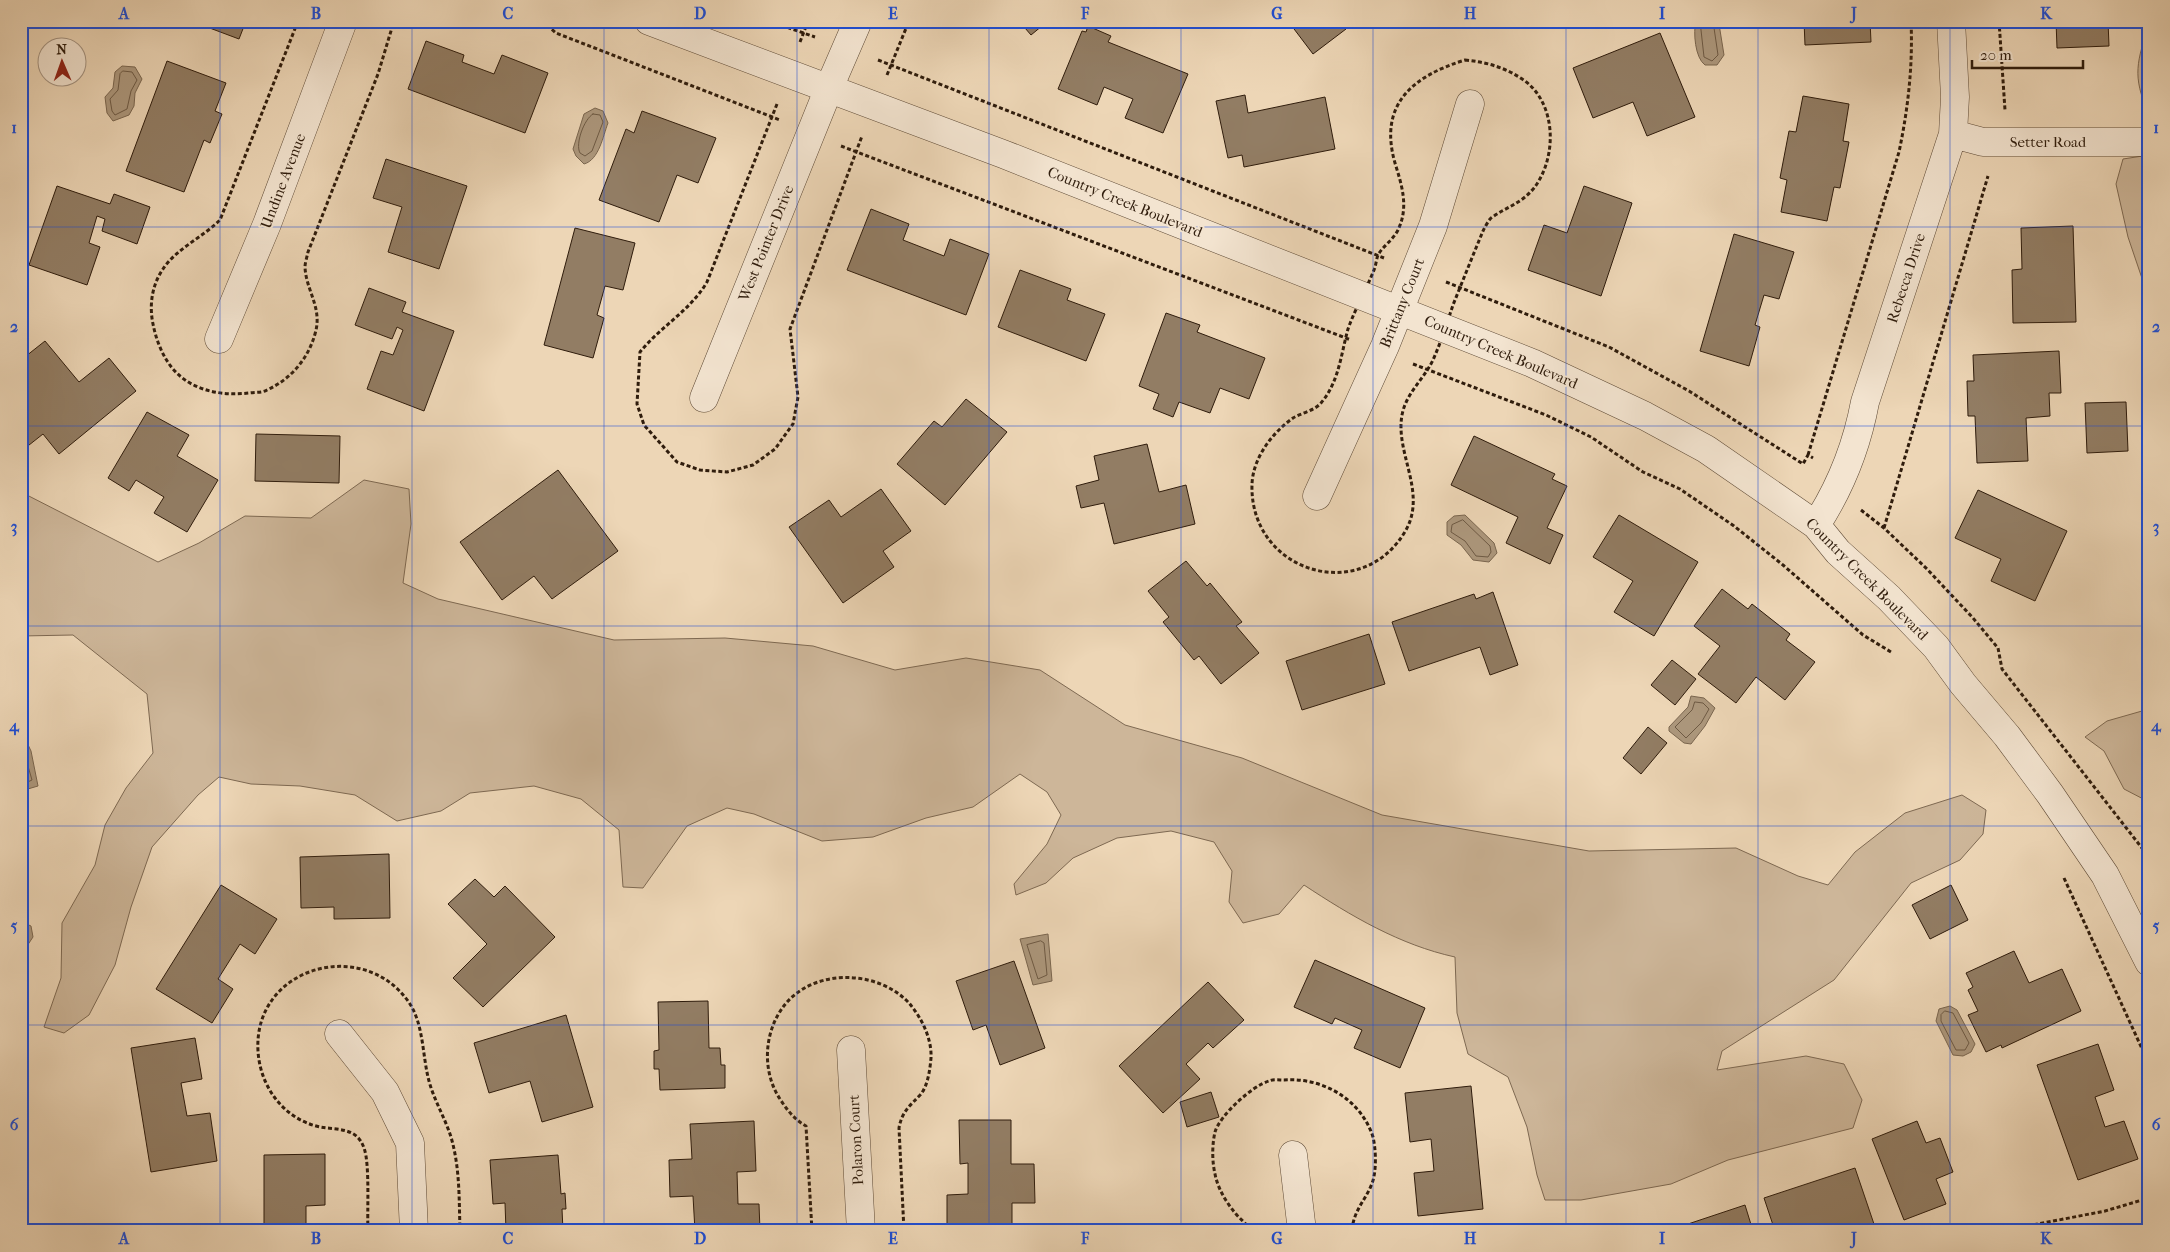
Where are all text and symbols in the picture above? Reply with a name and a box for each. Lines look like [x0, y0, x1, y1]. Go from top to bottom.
text: A [118, 4, 130, 23]
text: B [311, 4, 321, 23]
text: C [503, 4, 514, 23]
text: D [694, 4, 706, 23]
text: E [888, 4, 898, 23]
text: F [1080, 4, 1090, 23]
text: G [1271, 4, 1283, 23]
text: H [1464, 4, 1477, 23]
text: I [1659, 4, 1666, 23]
text: J [1849, 4, 1857, 24]
text: K [2040, 4, 2053, 23]
north arrow [38, 38, 88, 88]
scale bar [1972, 38, 2084, 70]
text: N [56, 41, 68, 58]
text: 20 m [1980, 46, 2012, 64]
text: 1 [11, 118, 17, 137]
text: 1 [2153, 118, 2159, 137]
street label: Undine Avenue [257, 130, 310, 231]
street label: Setter Road [2010, 133, 2087, 151]
street label: Country Creek Boulevard [1045, 163, 1206, 242]
street label: West Pointer Drive [734, 182, 798, 305]
street label: Rebecca Drive [1883, 230, 1929, 325]
street label: Brittany Court [1376, 255, 1428, 351]
street label: Country Creek Boulevard [1421, 311, 1581, 393]
text: 2 [10, 317, 18, 336]
text: 2 [2152, 317, 2160, 336]
street label: Country Creek Boulevard [1802, 514, 1932, 644]
text: 3 [11, 517, 17, 537]
text: 3 [2153, 517, 2159, 537]
text: 4 [8, 716, 20, 736]
text: 4 [2150, 716, 2162, 736]
text: 5 [11, 916, 18, 935]
text: 5 [2153, 916, 2160, 935]
street label: Polaron Court [845, 1094, 867, 1186]
text: 6 [10, 1115, 19, 1134]
text: 6 [2152, 1115, 2161, 1134]
text: A [118, 1229, 130, 1248]
text: B [311, 1229, 321, 1248]
text: C [503, 1229, 514, 1248]
text: D [694, 1229, 706, 1248]
text: E [888, 1229, 898, 1248]
text: F [1080, 1229, 1090, 1248]
text: G [1271, 1229, 1283, 1248]
text: H [1464, 1229, 1477, 1248]
text: I [1659, 1229, 1666, 1248]
text: J [1849, 1229, 1857, 1249]
text: K [2040, 1229, 2053, 1248]

